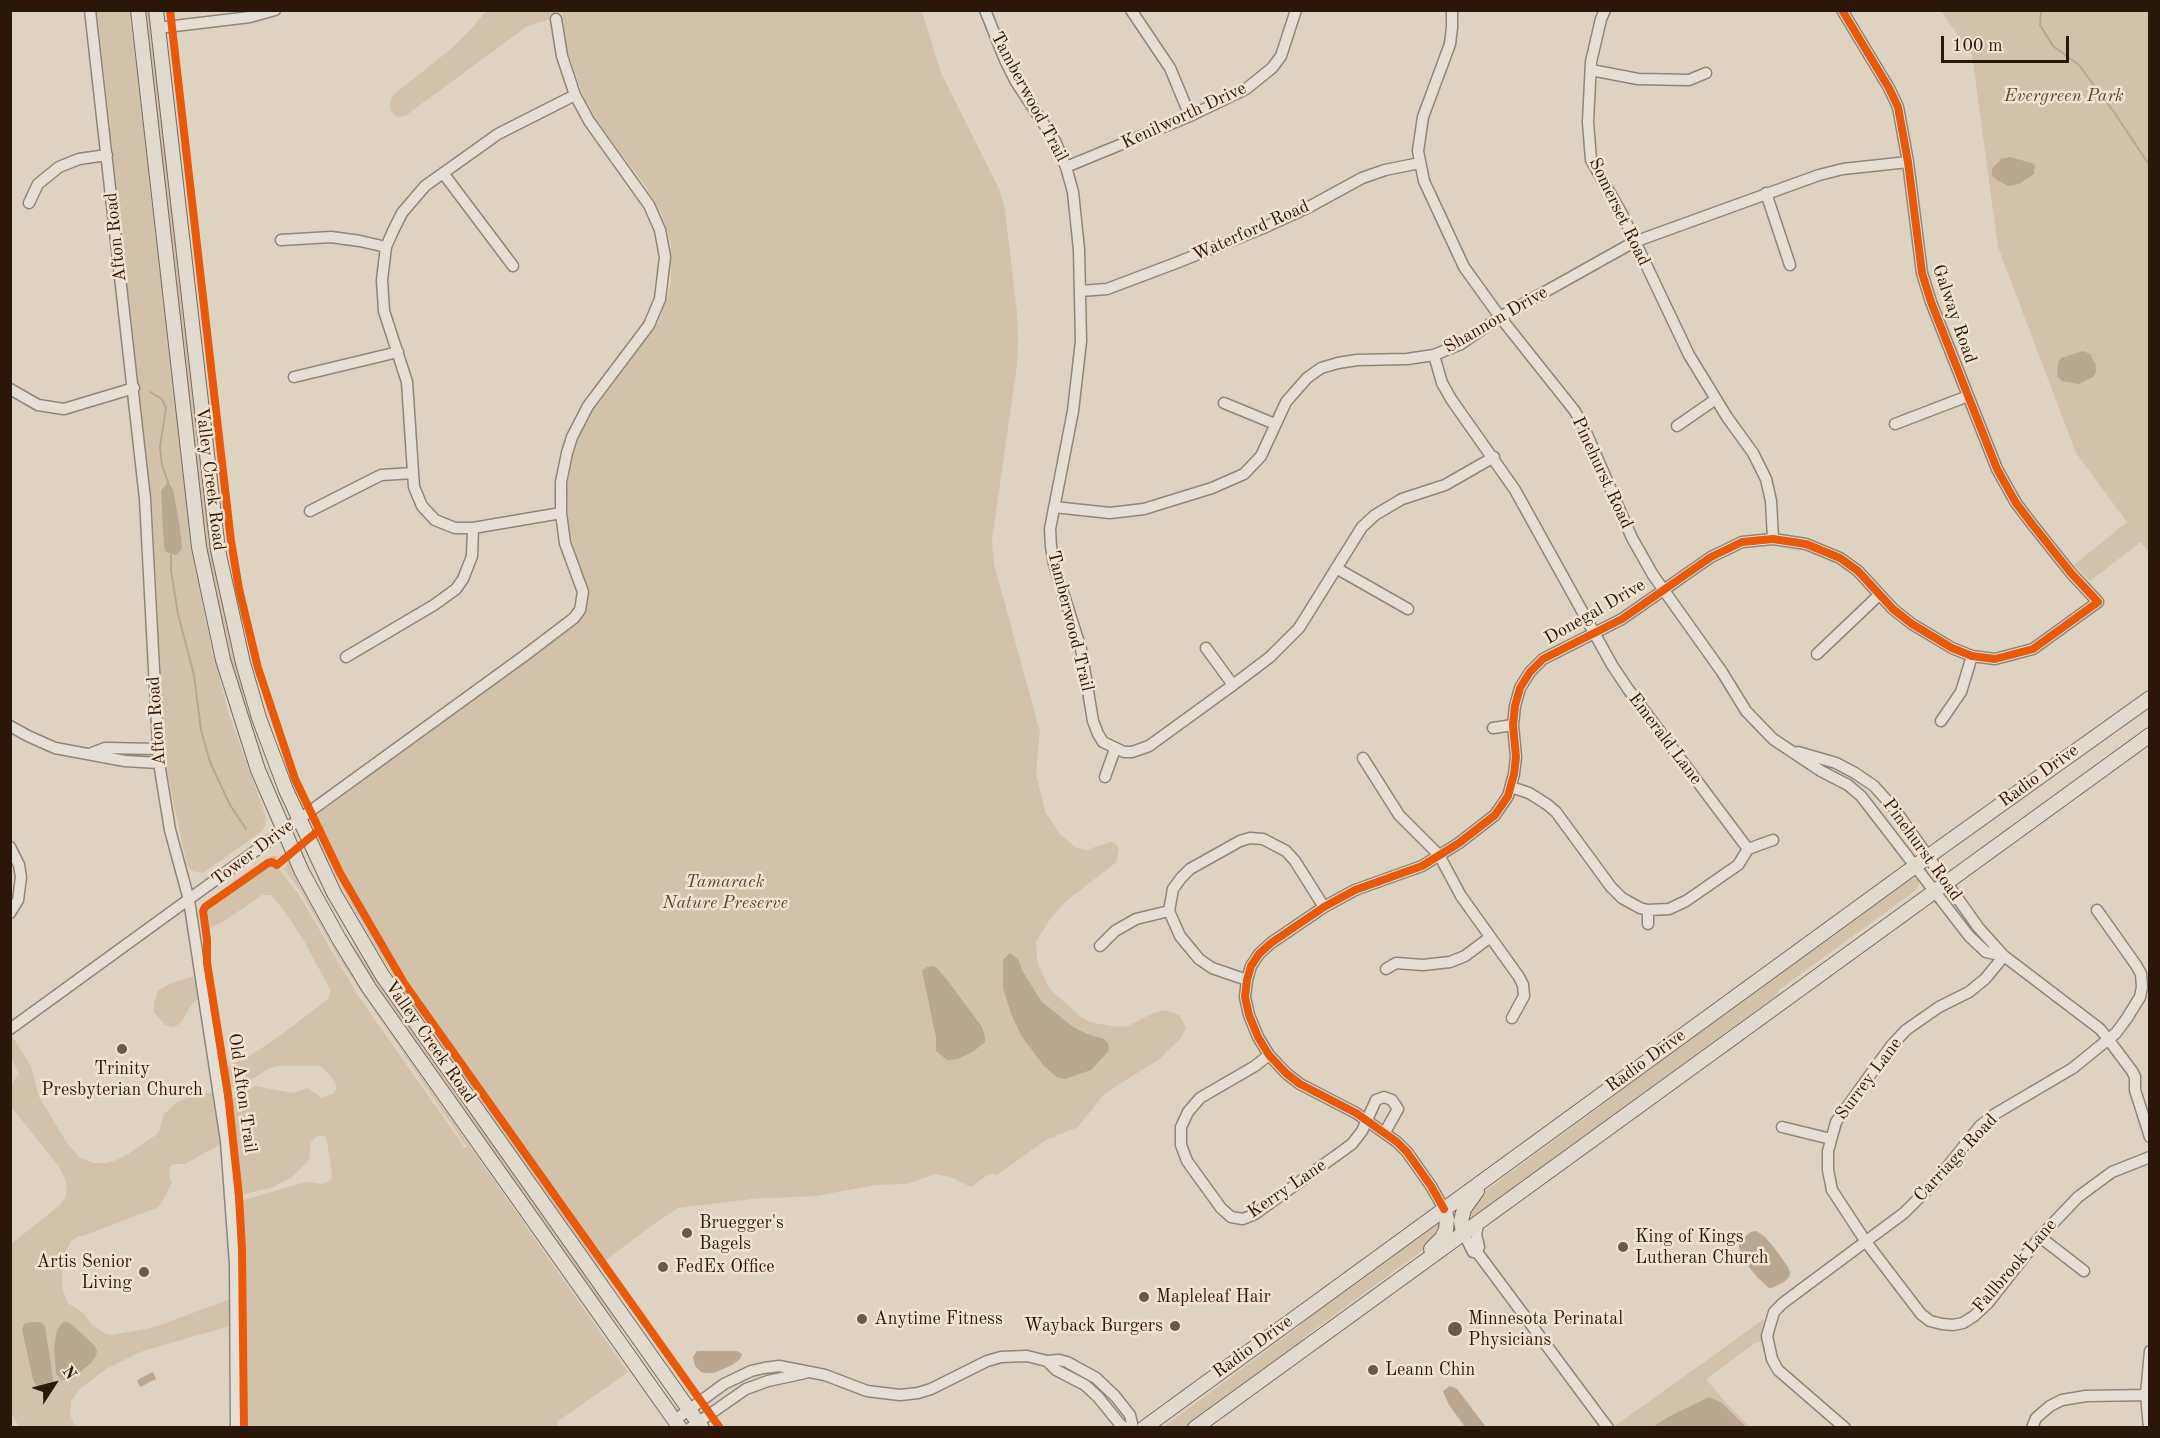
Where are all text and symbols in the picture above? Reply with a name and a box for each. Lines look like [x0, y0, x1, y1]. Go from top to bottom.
scale bar [1944, 24, 2072, 62]
street label: Tamberwood Trail [986, 28, 1072, 166]
text: 100 m [1952, 37, 2003, 55]
street label: Kenilworth Drive [1118, 78, 1250, 154]
park label: Evergreen Park [2004, 85, 2124, 107]
street label: Somerset Road [1584, 154, 1654, 270]
street label: Afton Road [101, 191, 131, 283]
street label: Waterford Road [1189, 196, 1313, 266]
street label: Galway Road [1927, 262, 1981, 366]
street label: Shannon Drive [1440, 282, 1552, 358]
street label: Valley Creek Road [190, 406, 230, 552]
street label: Pinehurst Road [1567, 414, 1637, 532]
street label: Tamberwood Trail [1042, 548, 1098, 694]
street label: Donegal Drive [1541, 574, 1649, 650]
street label: Afton Road [143, 675, 171, 767]
street label: Emerald Lane [1623, 689, 1707, 789]
street label: Radio Drive [1995, 740, 2083, 812]
street label: Pinehurst Road [1878, 795, 1966, 905]
street label: Tower Drive [208, 815, 298, 891]
park label: Tamarack Nature Preserve [662, 871, 788, 914]
street label: Valley Creek Road [380, 977, 480, 1107]
street label: Radio Drive [1602, 1025, 1690, 1097]
street label: Old Afton Trail [223, 1032, 261, 1154]
street label: Surrey Lane [1831, 1034, 1907, 1124]
marker: Trinity Presbyterian Church [115, 1042, 129, 1056]
place label: Trinity Presbyterian Church [41, 1058, 203, 1100]
street label: Carriage Road [1910, 1109, 2002, 1207]
street label: Kerry Lane [1244, 1155, 1330, 1223]
place label: Bruegger's Bagels [699, 1212, 784, 1254]
street label: Fallbrook Lane [1968, 1215, 2062, 1317]
marker: Bruegger's Bagels [680, 1226, 694, 1240]
place label: King of Kings Lutheran Church [1635, 1226, 1769, 1268]
marker: King of Kings Lutheran Church [1616, 1240, 1630, 1254]
place label: Artis Senior Living [37, 1251, 132, 1294]
place label: FedEx Office [675, 1256, 775, 1278]
marker: FedEx Office [656, 1260, 670, 1274]
marker: Artis Senior Living [137, 1265, 151, 1279]
place label: Mapleleaf Hair [1156, 1286, 1271, 1308]
marker: Mapleleaf Hair [1137, 1290, 1151, 1304]
place label: Anytime Fitness [874, 1308, 1003, 1330]
place label: Minnesota Perinatal Physicians [1468, 1308, 1623, 1350]
street label: Radio Drive [1209, 1311, 1297, 1383]
marker: Anytime Fitness [855, 1312, 869, 1326]
place label: Wayback Burgers [1024, 1315, 1163, 1337]
marker: Wayback Burgers [1168, 1319, 1182, 1333]
marker: Minnesota Perinatal Physicians [1446, 1320, 1464, 1338]
north arrow [24, 1354, 84, 1414]
place label: Leann Chin [1385, 1359, 1475, 1381]
marker: Leann Chin [1366, 1363, 1380, 1377]
text: N [58, 1364, 79, 1383]

